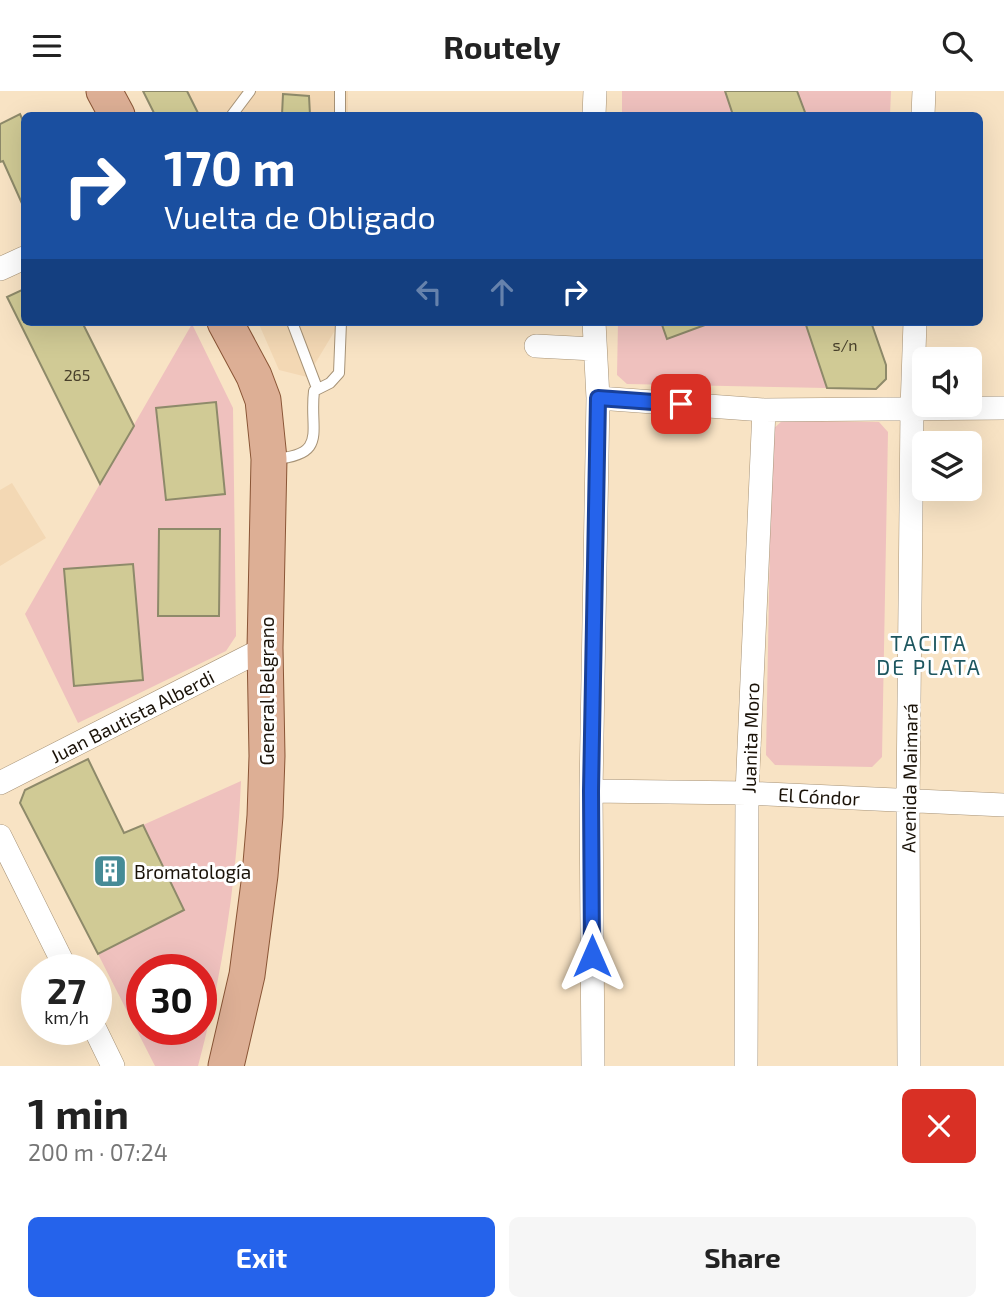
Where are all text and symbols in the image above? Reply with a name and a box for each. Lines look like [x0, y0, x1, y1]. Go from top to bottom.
icon: menu [28, 27, 66, 65]
text: Routely [443, 27, 561, 65]
icon: search [938, 27, 976, 65]
text: 170 m [164, 137, 296, 196]
icon: right [49, 140, 140, 231]
text: Vuelta de Obligado [164, 197, 436, 235]
icon: left [410, 273, 448, 311]
icon: ahead [483, 273, 521, 311]
icon: right [556, 273, 594, 311]
house number: s/n [832, 335, 858, 354]
map controls [912, 347, 982, 501]
button: sound [912, 347, 982, 417]
house number: 265 [64, 365, 90, 384]
pin [651, 374, 711, 434]
icon: arrive [662, 385, 700, 423]
button: layers [912, 431, 982, 501]
street label: General Belgrano [255, 617, 278, 765]
district label: TACITA DE PLATA [876, 630, 982, 679]
street label: Juan Bautista Alberdi [46, 665, 218, 767]
street label: Juanita Moro [737, 682, 763, 794]
street label: Avenida Maimará [896, 703, 922, 853]
street label: El Cóndor [777, 782, 861, 810]
building icon: Bromatología [91, 852, 129, 890]
place label: Bromatología [134, 860, 251, 883]
position arrow [555, 919, 629, 993]
speed limit sign: 30 [126, 954, 217, 1045]
text: 27 [47, 969, 86, 1011]
text: km/h [44, 1006, 89, 1028]
text: 1 min [28, 1087, 129, 1137]
button: close [902, 1089, 976, 1163]
text: 200 m · 07:24 [28, 1138, 168, 1166]
button: Exit [28, 1217, 495, 1297]
button: Share [509, 1217, 976, 1297]

